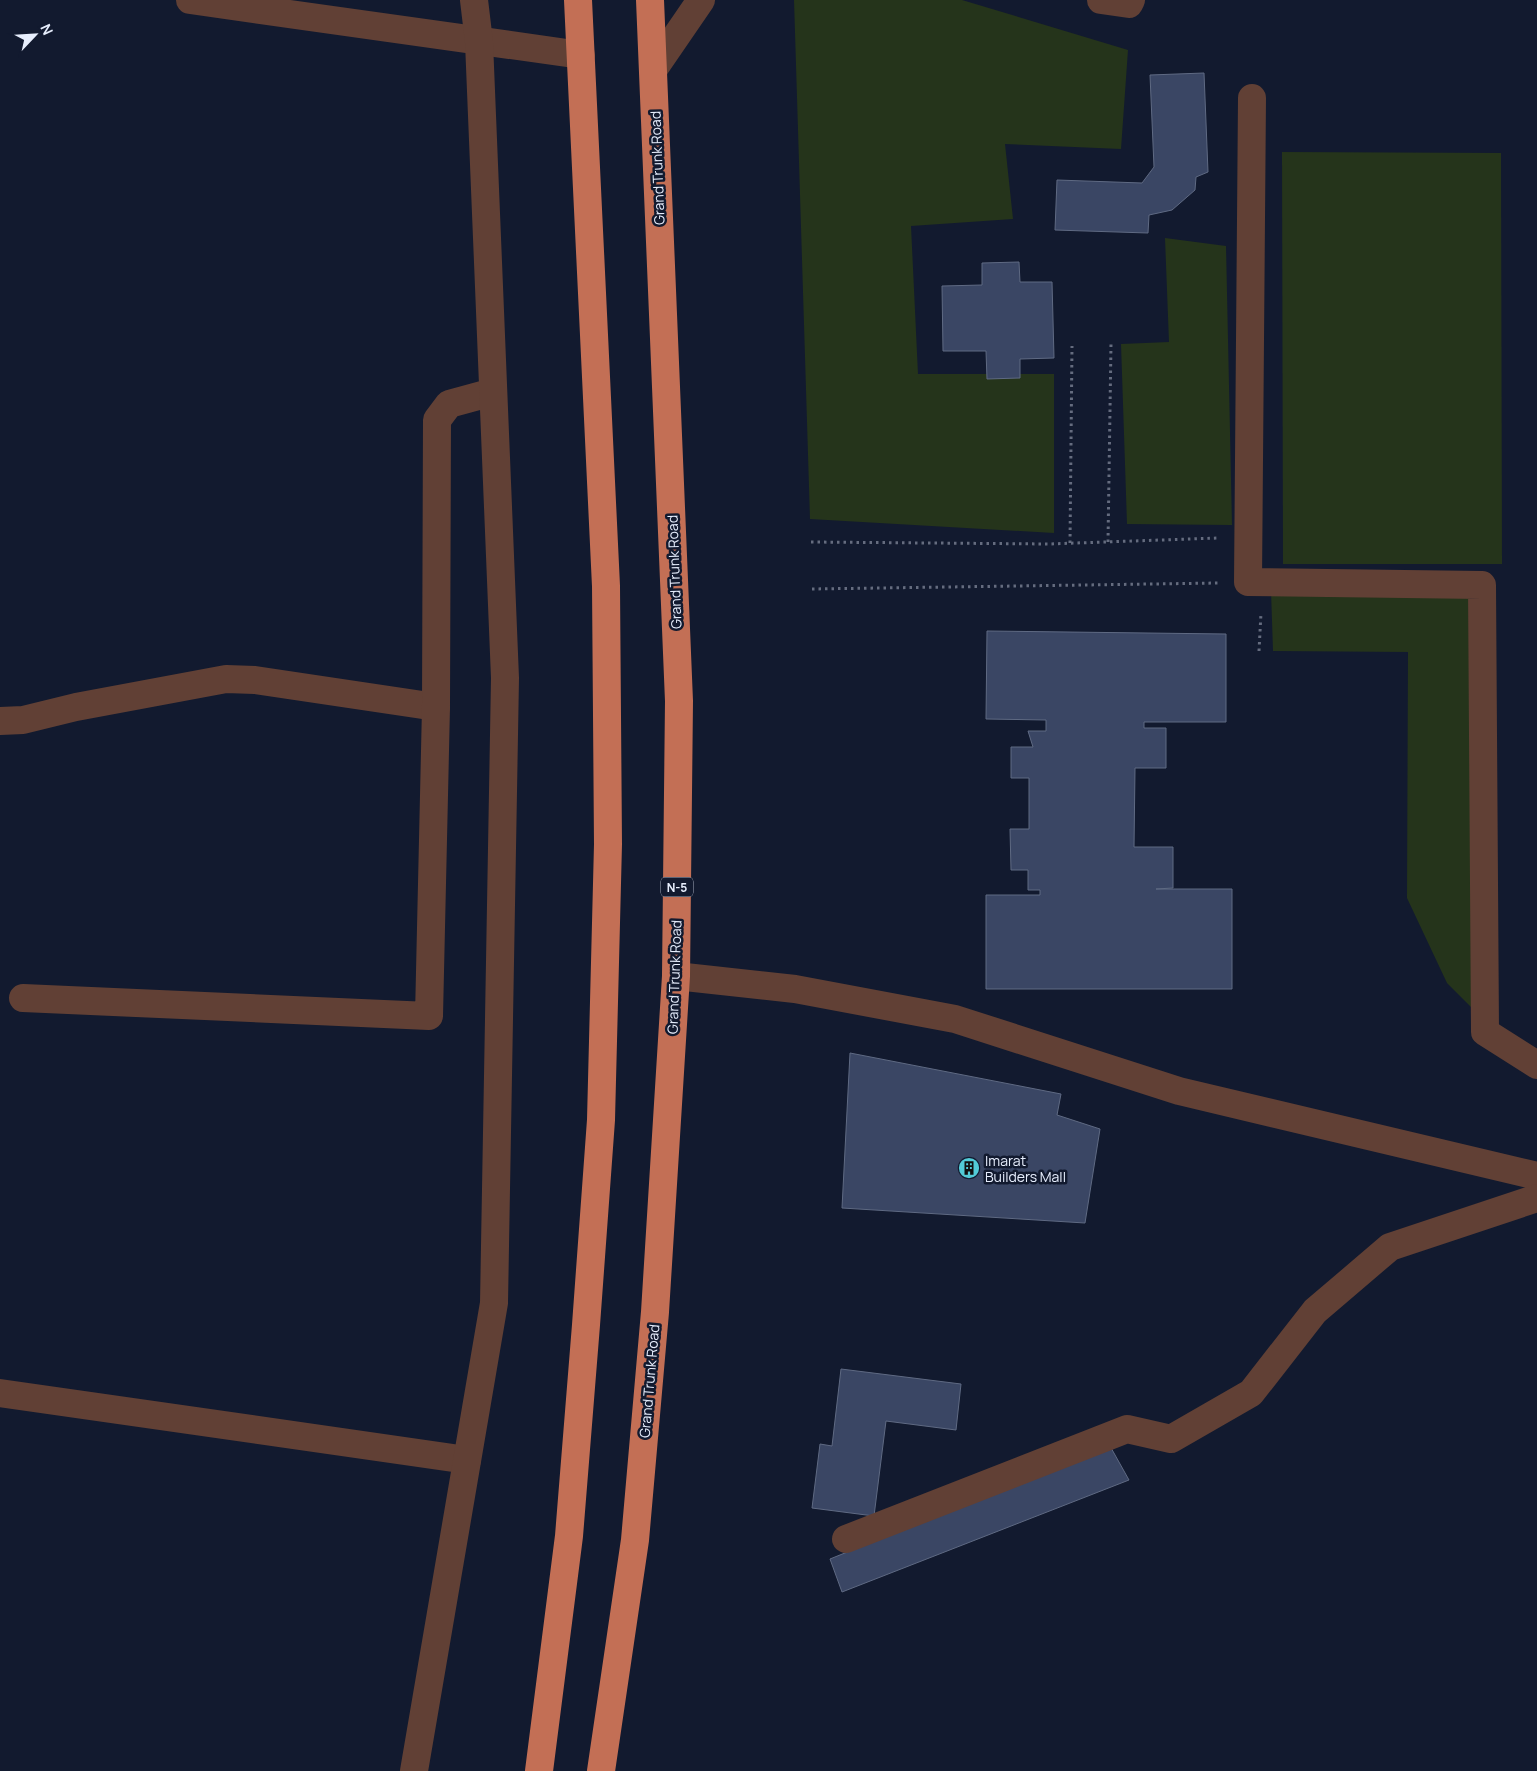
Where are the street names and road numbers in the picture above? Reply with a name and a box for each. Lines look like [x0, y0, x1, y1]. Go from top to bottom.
street label: Grand Trunk Road [646, 111, 668, 225]
street label: Grand Trunk Road [663, 515, 685, 629]
road number: N-5 [661, 878, 693, 896]
street label: Grand Trunk Road [663, 920, 685, 1034]
street label: Grand Trunk Road [635, 1323, 663, 1439]

